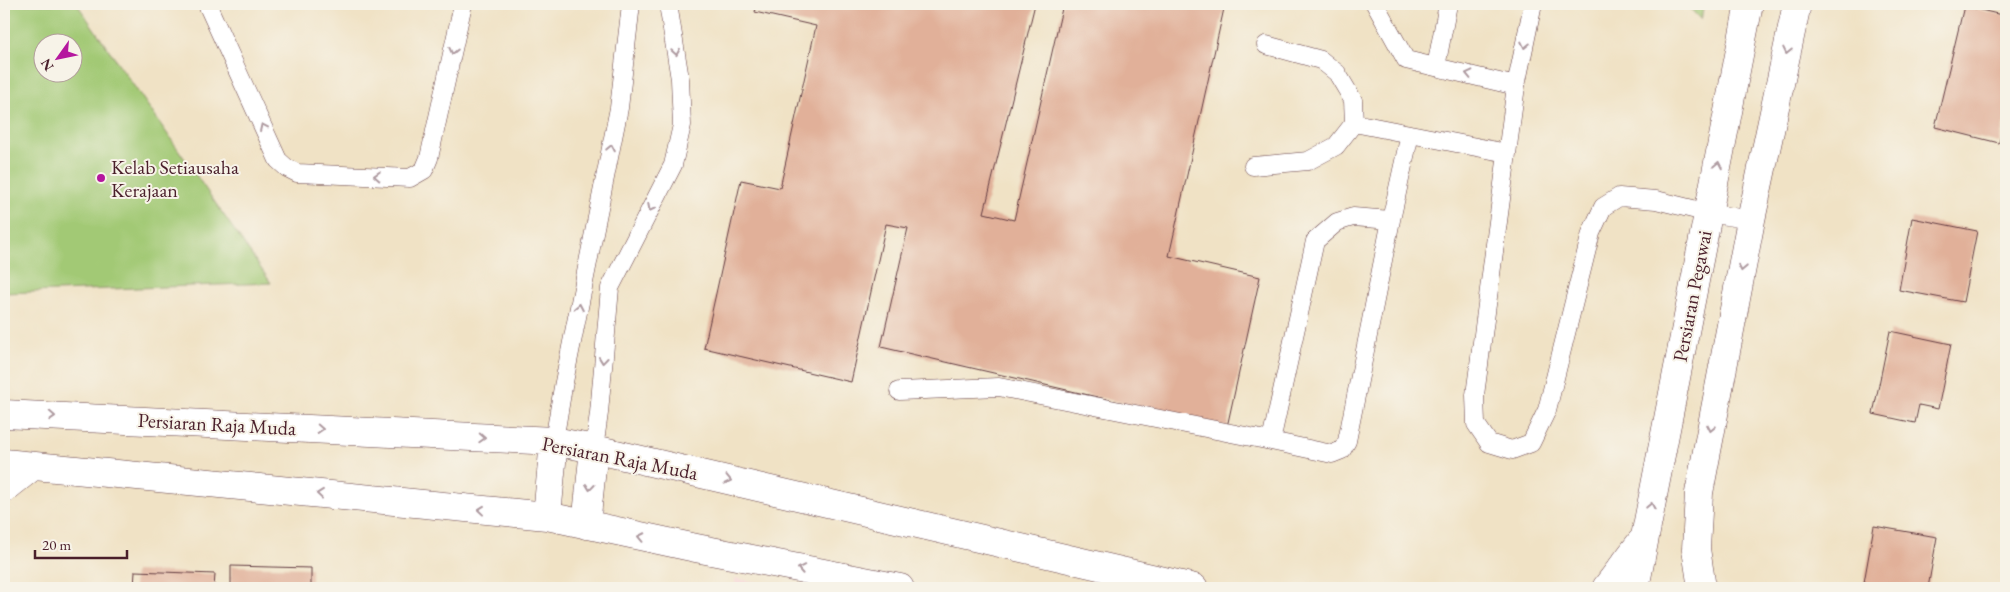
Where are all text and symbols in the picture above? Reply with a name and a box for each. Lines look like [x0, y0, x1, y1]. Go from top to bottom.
north arrow [32, 32, 82, 82]
one-way arrow [1520, 40, 1530, 49]
one-way arrow [448, 47, 459, 56]
one-way arrow [1782, 47, 1792, 56]
one-way arrow [670, 48, 680, 56]
text: N [36, 55, 58, 75]
one-way arrow [1464, 69, 1473, 80]
one-way arrow [259, 123, 269, 132]
one-way arrow [605, 143, 616, 152]
place label: Kelab Setiausaha Kerajaan [111, 154, 239, 203]
one-way arrow [1712, 161, 1722, 170]
one-way arrow [373, 171, 380, 181]
marker: Kelab Setiausaha Kerajaan [95, 172, 107, 184]
one-way arrow [647, 203, 657, 212]
street label: Persiaran Pegawai [1667, 228, 1718, 364]
one-way arrow [1737, 264, 1747, 273]
one-way arrow [573, 303, 584, 312]
one-way arrow [598, 356, 609, 364]
street label: Persiaran Raja Muda [137, 407, 297, 441]
one-way arrow [49, 411, 57, 421]
one-way arrow [316, 424, 324, 435]
one-way arrow [1707, 424, 1717, 432]
street label: Persiaran Raja Muda [540, 430, 700, 486]
one-way arrow [478, 432, 486, 443]
one-way arrow [723, 474, 732, 485]
one-way arrow [585, 483, 596, 491]
one-way arrow [315, 489, 323, 500]
one-way arrow [1645, 502, 1656, 510]
one-way arrow [477, 505, 485, 516]
scale bar [35, 527, 128, 559]
one-way arrow [637, 532, 646, 542]
text: 20 m [42, 535, 71, 554]
one-way arrow [796, 564, 805, 575]

